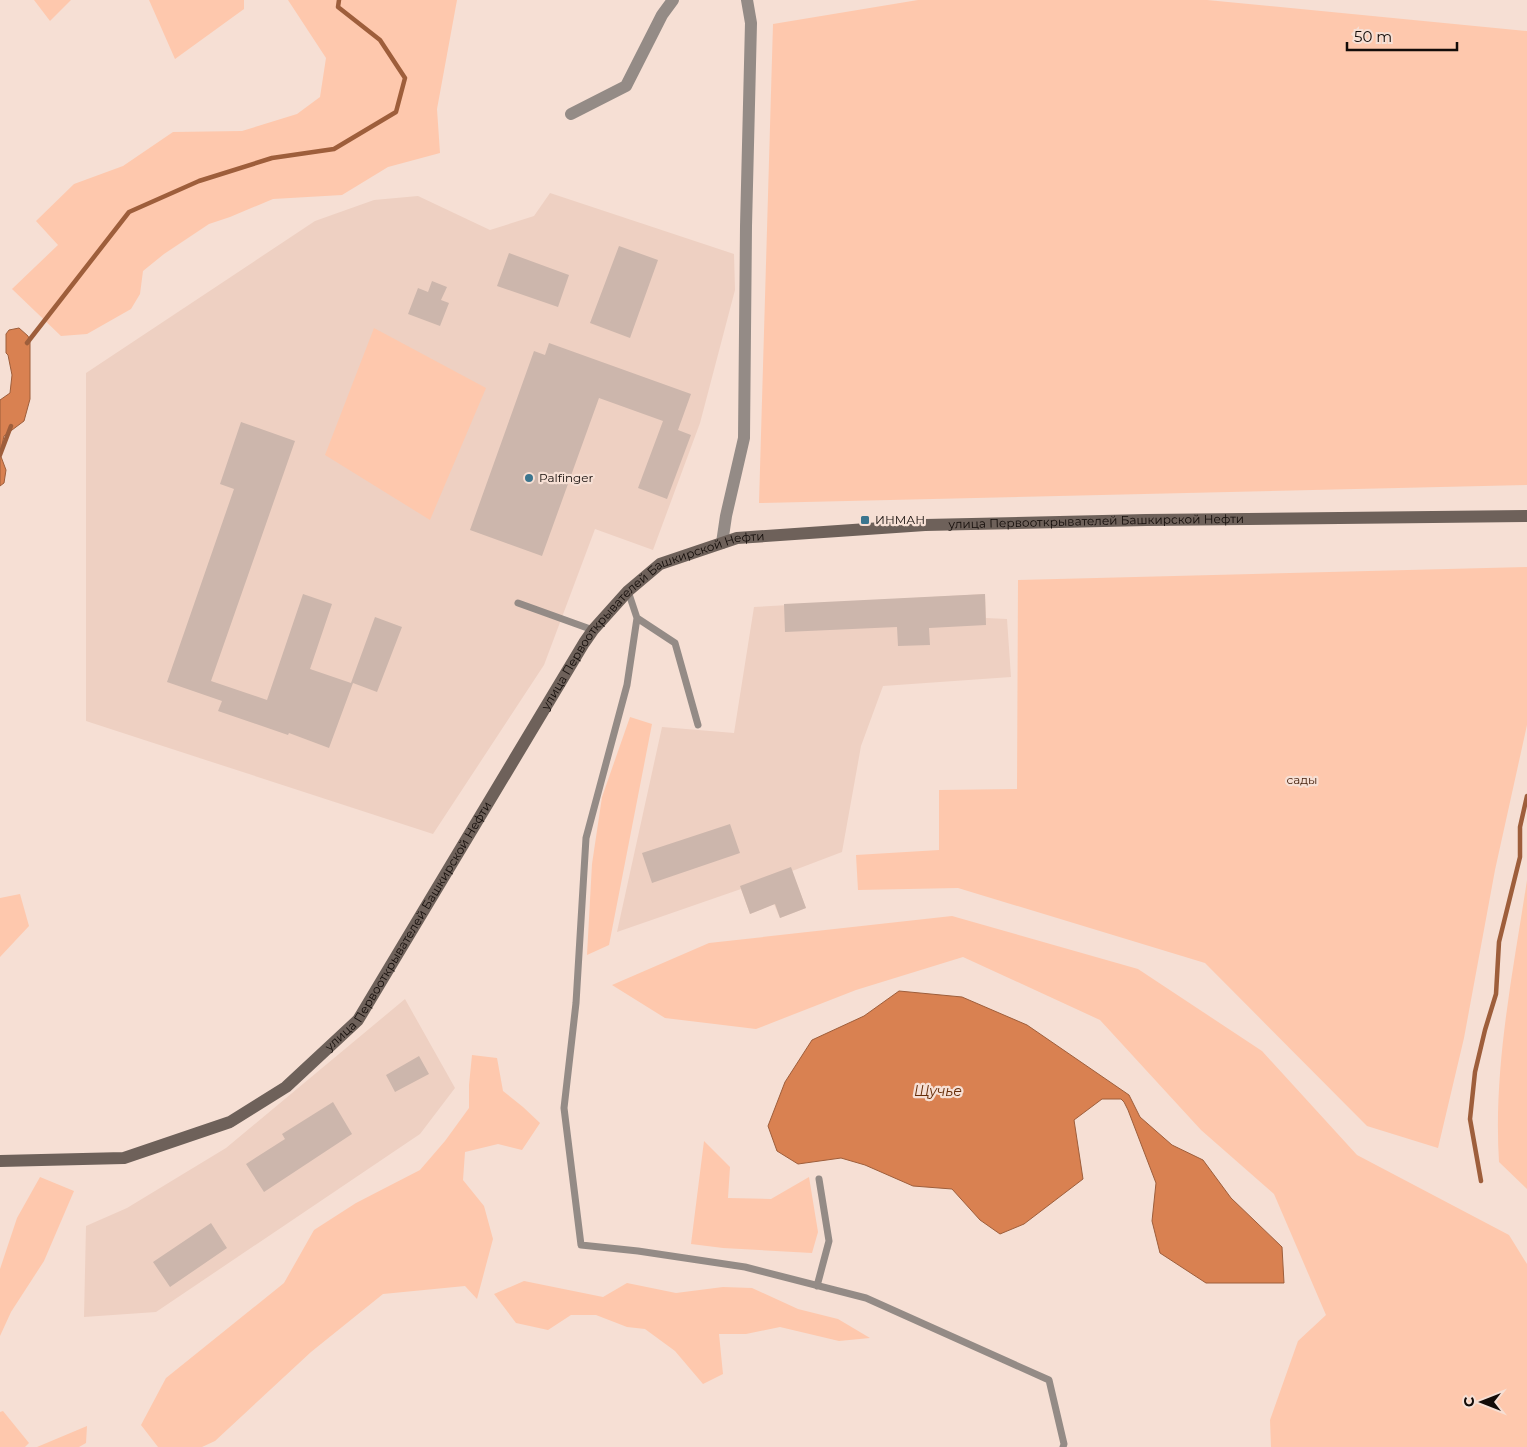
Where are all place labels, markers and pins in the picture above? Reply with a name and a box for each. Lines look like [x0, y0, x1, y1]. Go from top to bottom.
place label: Palfinger [539, 470, 594, 485]
marker: Palfinger [523, 472, 535, 484]
place label: ИНМАН [875, 512, 925, 527]
marker: ИНМАН [859, 514, 871, 526]

